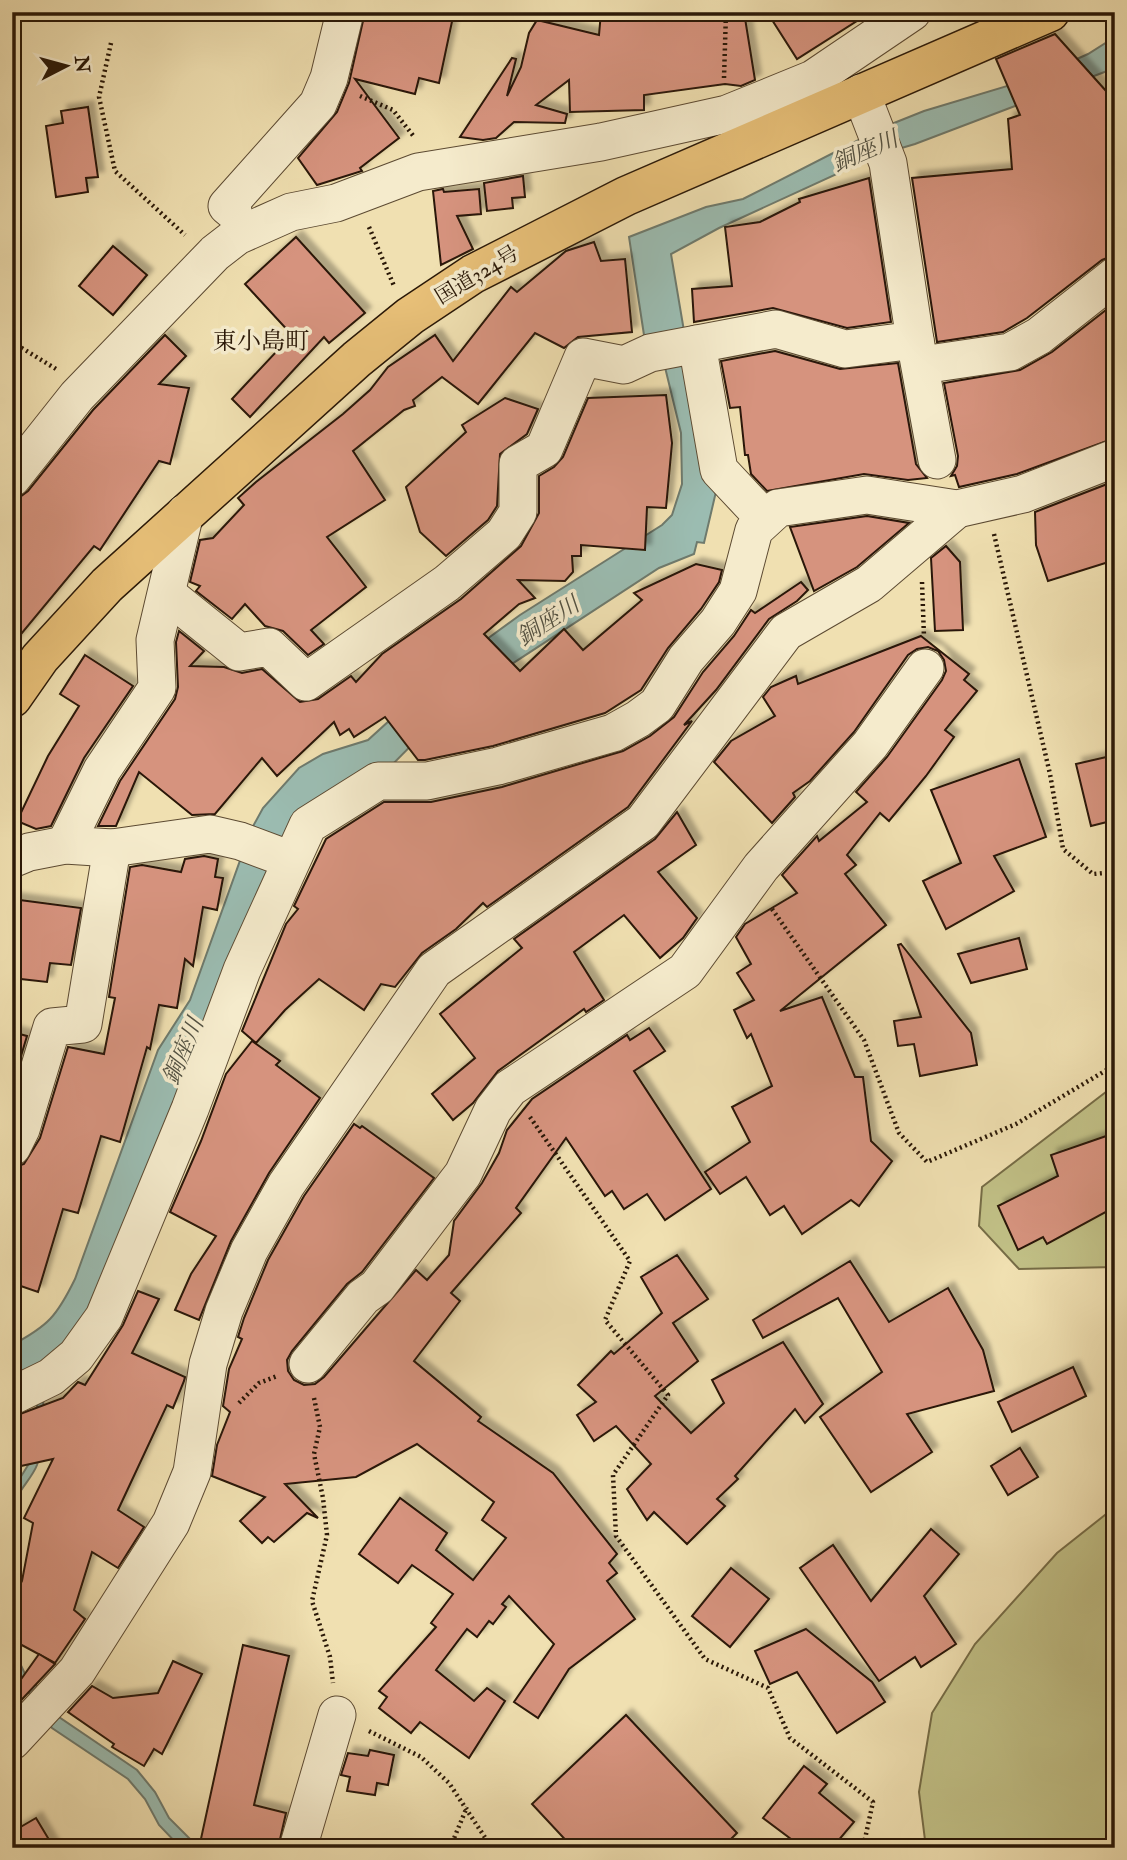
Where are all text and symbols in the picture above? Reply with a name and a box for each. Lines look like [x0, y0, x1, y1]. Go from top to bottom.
north arrow [32, 32, 102, 102]
text: N [69, 54, 95, 75]
water label: 銅座川 [828, 123, 905, 178]
street label: 国道324号 [430, 239, 524, 311]
district label: 東小島町 [213, 326, 309, 357]
water label: 銅座川 [511, 588, 587, 652]
water label: 銅座川 [156, 1011, 211, 1088]

